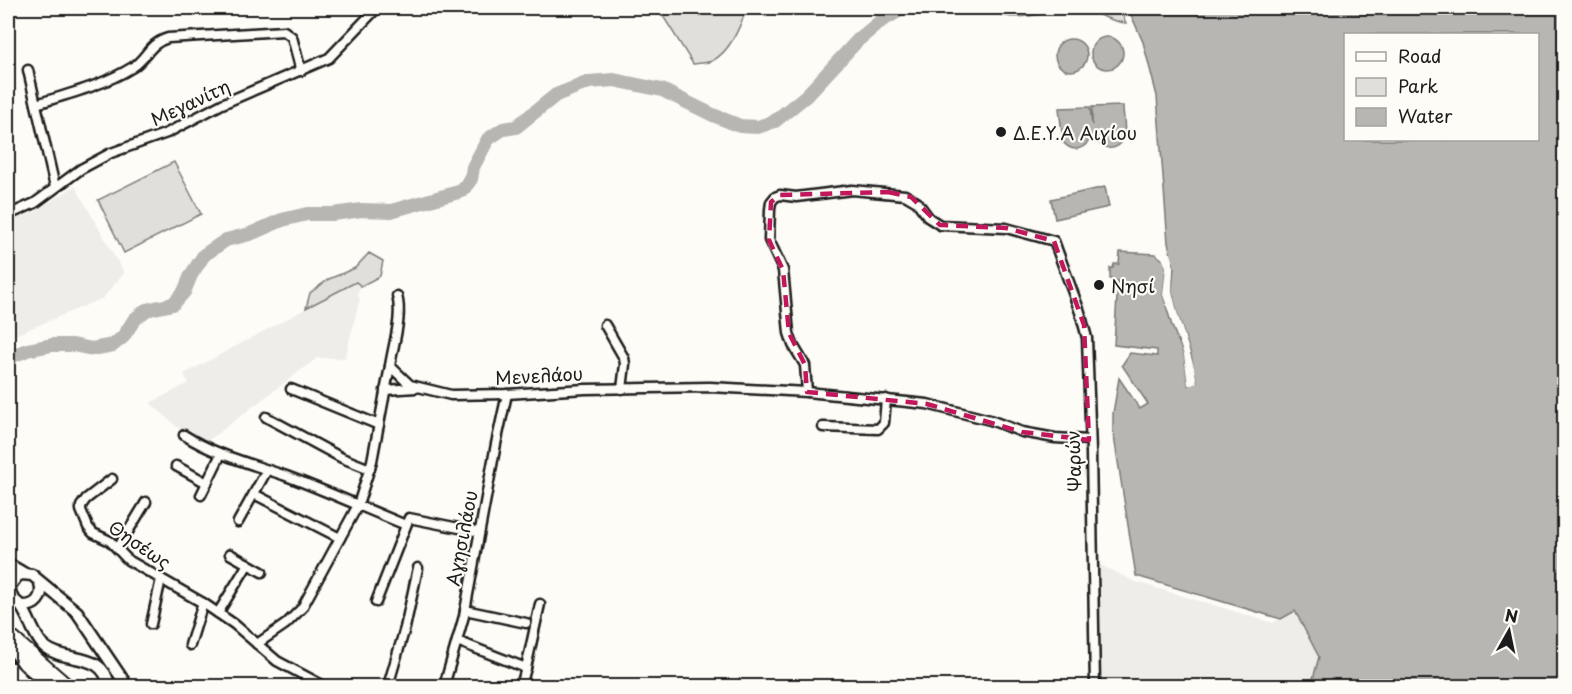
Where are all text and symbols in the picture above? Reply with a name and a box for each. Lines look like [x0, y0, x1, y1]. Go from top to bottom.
legend [1344, 33, 1539, 141]
text: Road [1398, 42, 1442, 69]
street label: Μεγανίτη [146, 72, 234, 132]
text: Park [1398, 72, 1438, 99]
text: Water [1398, 102, 1453, 129]
place label: Δ.Ε.Υ.Α Αιγίου [1013, 119, 1137, 146]
marker: Δ.Ε.Υ.Α Αιγίου [994, 125, 1008, 139]
place label: Νησί [1111, 272, 1156, 299]
marker: Νησί [1092, 278, 1106, 292]
street label: Μενελάου [494, 359, 584, 391]
street label: Ψαρών [1058, 430, 1088, 492]
street label: Αγησιλάου [439, 488, 483, 588]
street label: Θησέως [103, 513, 177, 575]
north arrow [1479, 601, 1539, 661]
text: N [1503, 602, 1520, 628]

